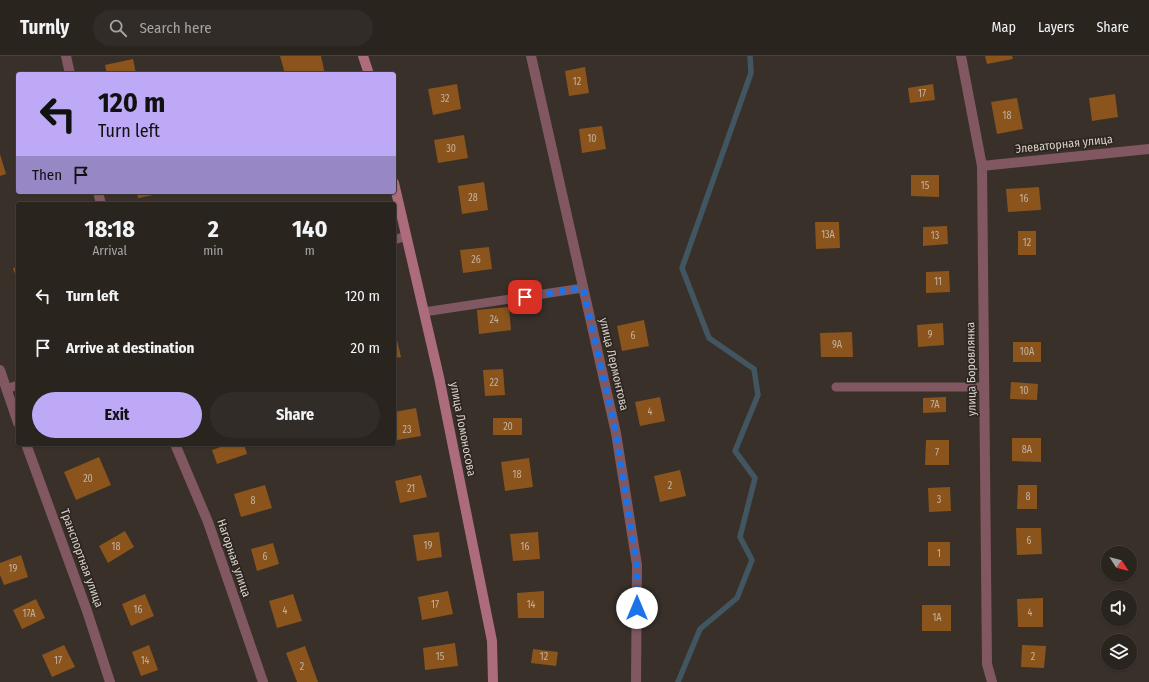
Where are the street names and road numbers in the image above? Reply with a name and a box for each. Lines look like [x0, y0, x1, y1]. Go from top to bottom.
street label: Элеваторная улица [1015, 132, 1113, 156]
street label: улица Лермонтова [597, 316, 632, 412]
street label: улица Боровлянка [963, 322, 979, 416]
street label: улица Ломоносова [447, 381, 479, 477]
street label: Транспортная улица [58, 507, 106, 609]
street label: Нагорная улица [214, 517, 254, 599]

